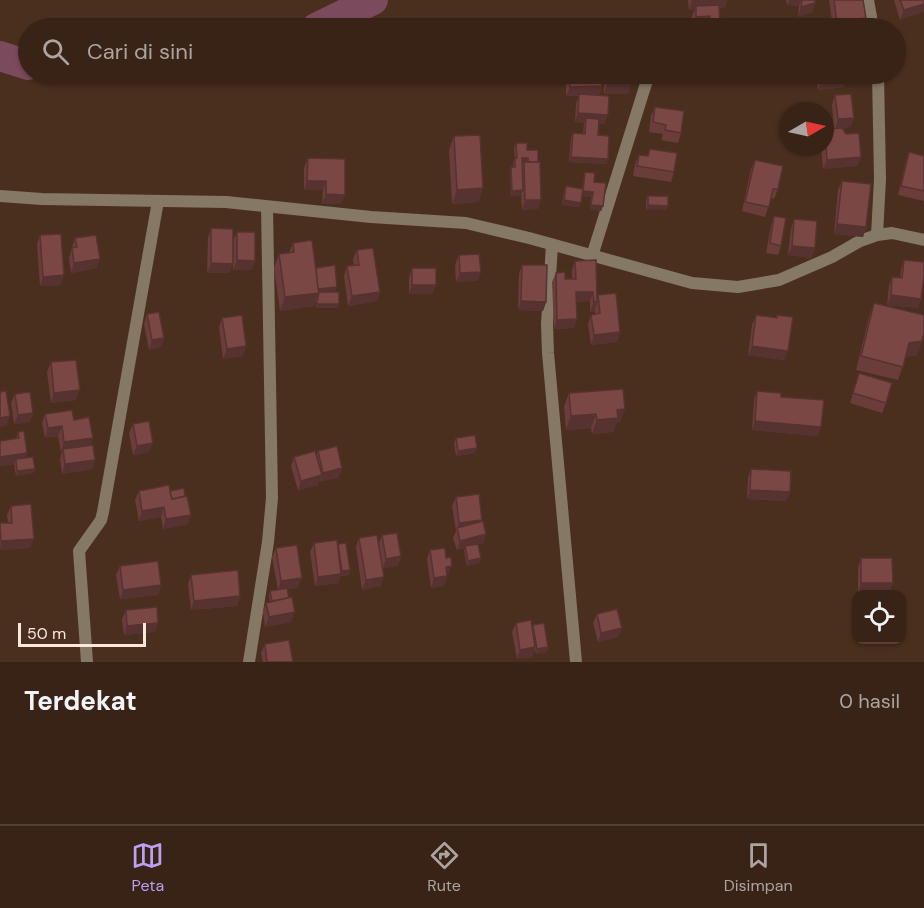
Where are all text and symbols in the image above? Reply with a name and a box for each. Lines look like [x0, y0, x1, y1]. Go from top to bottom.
search box [18, 18, 906, 84]
icon: search [39, 35, 72, 68]
text: Cari di sini [87, 37, 193, 66]
north arrow [780, 102, 834, 156]
map controls [852, 590, 906, 644]
button: locate [852, 590, 906, 644]
scale bar [18, 620, 146, 648]
text: 50 m [27, 623, 66, 644]
text: Terdekat [24, 684, 137, 718]
text: 0 hasil [839, 688, 900, 714]
tab: Peta [131, 839, 164, 896]
tab: Rute [427, 839, 461, 896]
tab: Disimpan [724, 839, 793, 896]

